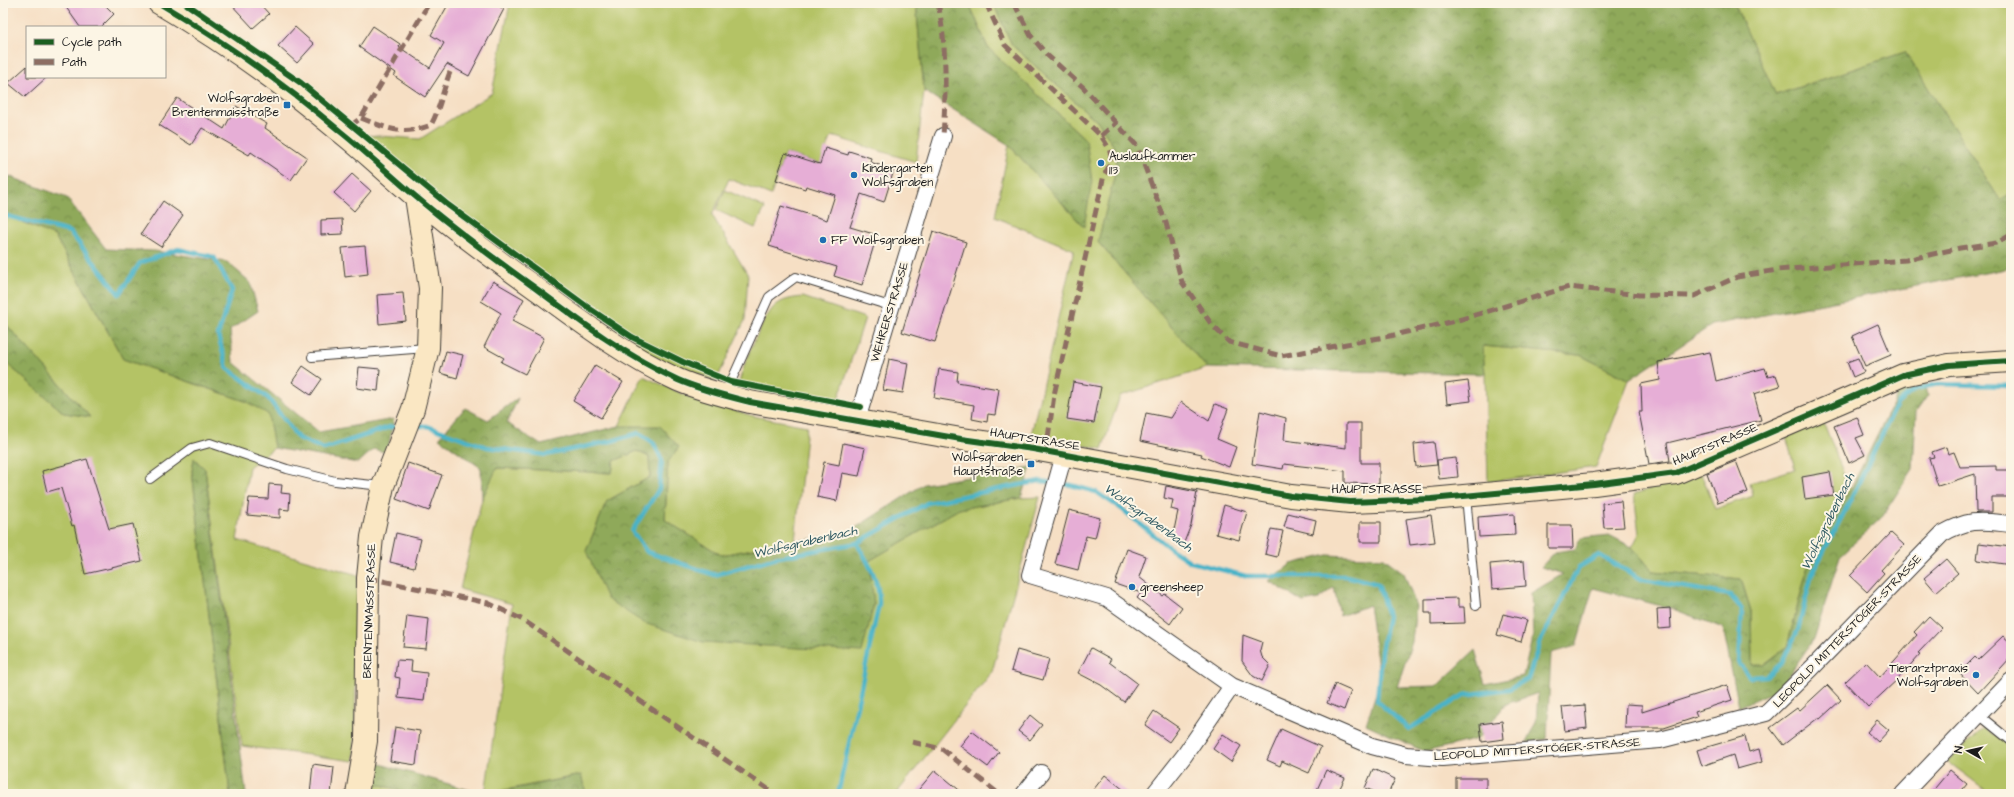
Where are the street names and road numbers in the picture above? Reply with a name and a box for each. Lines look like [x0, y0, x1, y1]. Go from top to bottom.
street label: WEHRERSTRASSE [866, 260, 913, 364]
street label: HAUPTSTRASSE [1670, 419, 1760, 470]
street label: HAUPTSTRASSE [989, 424, 1081, 455]
street label: HAUPTSTRASSE [1332, 481, 1422, 498]
street label: BRENTENMAISSTRASSE [359, 543, 380, 679]
street label: LEOPOLD MITTERSTÖGER-STRASSE [1769, 551, 1925, 712]
street label: LEOPOLD MITTERSTÖGER-STRASSE [1433, 734, 1641, 765]

